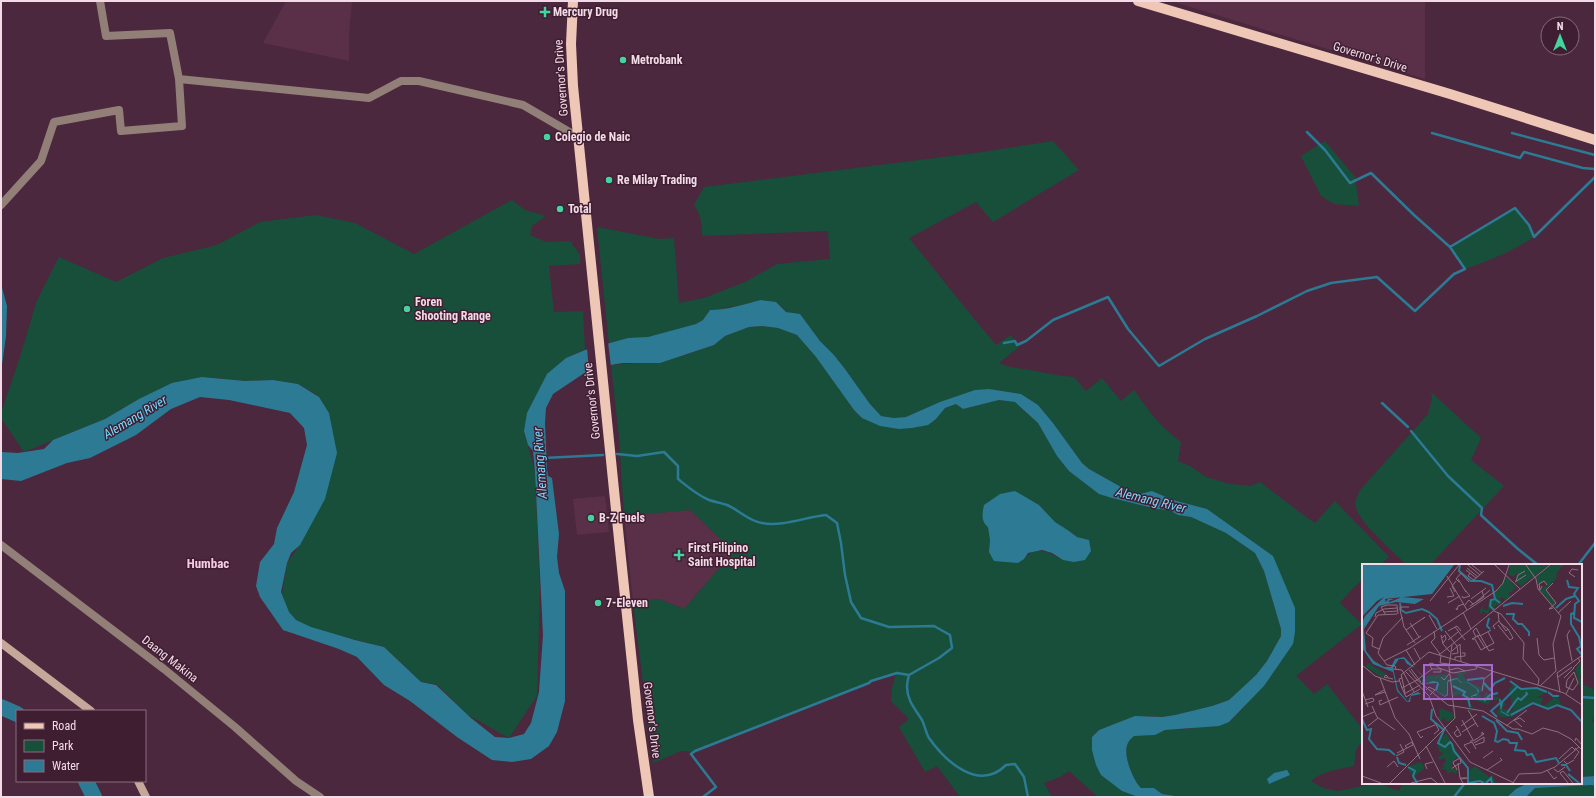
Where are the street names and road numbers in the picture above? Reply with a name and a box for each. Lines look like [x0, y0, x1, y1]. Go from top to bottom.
street label: Governor's Drive [551, 39, 571, 117]
street label: Governor's Drive [1331, 39, 1409, 75]
street label: Governor's Drive [581, 362, 603, 440]
street label: Daang Makina [139, 633, 201, 685]
street label: Governor's Drive [640, 681, 664, 759]

